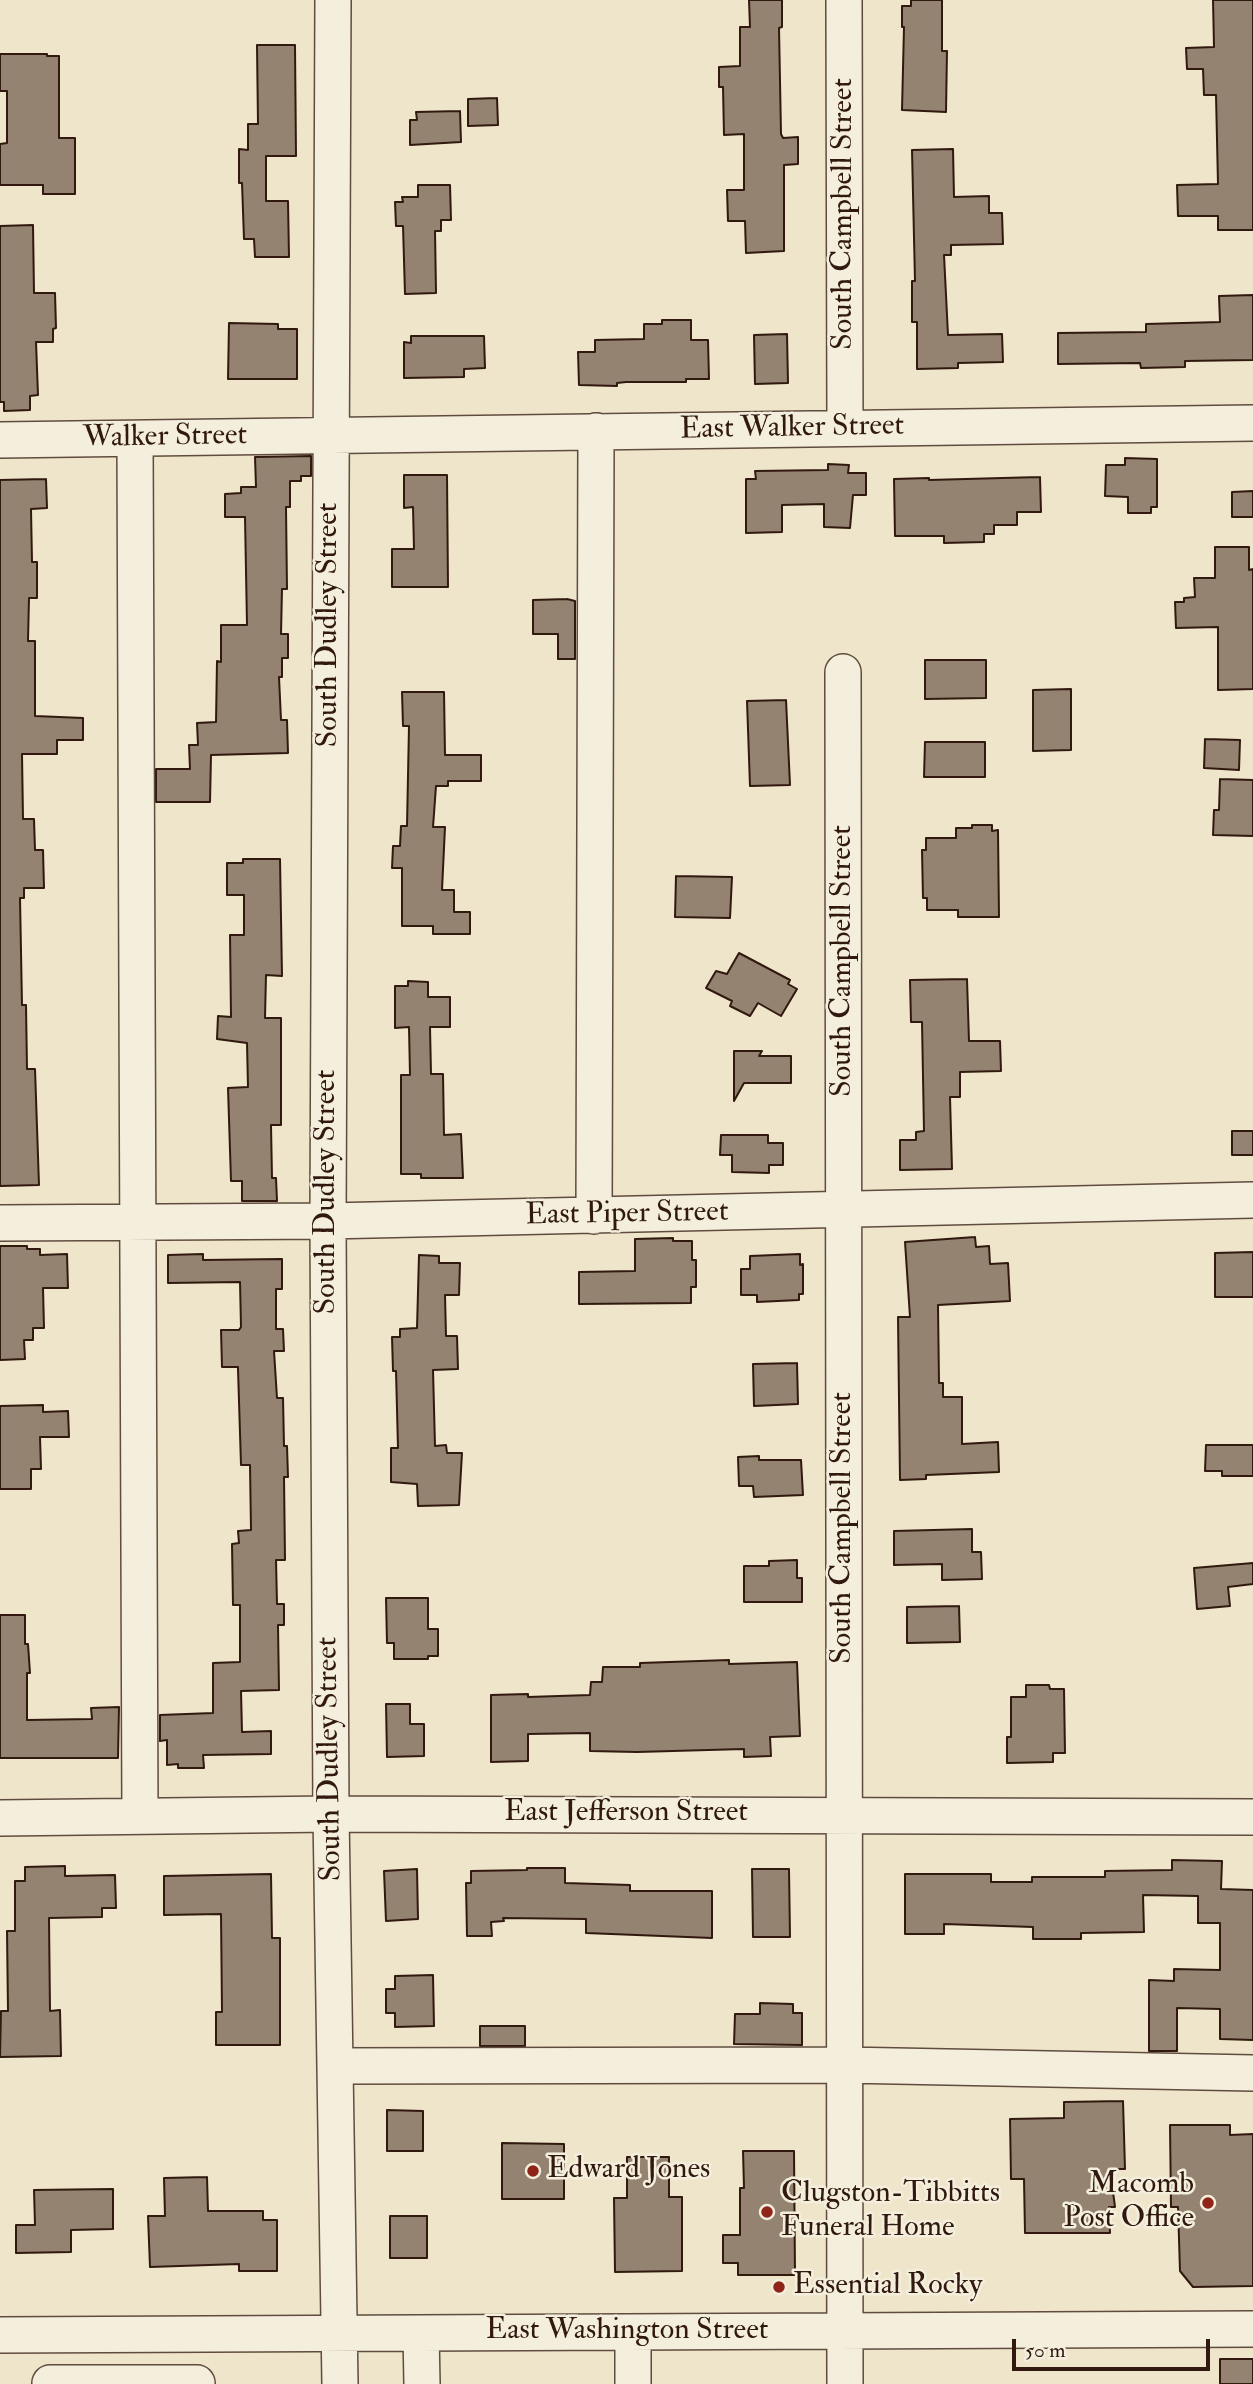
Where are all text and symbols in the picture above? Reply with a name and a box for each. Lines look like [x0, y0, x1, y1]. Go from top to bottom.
street label: South Campbell Street [827, 78, 863, 350]
street label: East Walker Street [679, 409, 905, 449]
street label: Walker Street [83, 419, 247, 457]
street label: South Dudley Street [312, 503, 348, 747]
street label: South Campbell Street [826, 825, 862, 1097]
street label: South Dudley Street [310, 1070, 346, 1314]
street label: East Piper Street [525, 1195, 729, 1235]
street label: South Campbell Street [826, 1392, 862, 1664]
street label: South Dudley Street [311, 1636, 351, 1882]
street label: East Jefferson Street [504, 1796, 748, 1832]
place label: Edward Jones [547, 2153, 710, 2189]
marker: Edward Jones [525, 2163, 541, 2179]
place label: Macomb Post Office [1063, 2168, 1194, 2238]
place label: Clugston-Tibbitts Funeral Home [781, 2177, 1000, 2248]
marker: Macomb Post Office [1200, 2195, 1216, 2211]
marker: Clugston-Tibbitts Funeral Home [759, 2204, 775, 2220]
place label: Essential Rocky [793, 2269, 982, 2305]
marker: Essential Rocky [771, 2279, 787, 2295]
street label: East Washington Street [486, 2314, 768, 2350]
scale bar [1015, 2324, 1213, 2368]
text: 50 m [1025, 2337, 1066, 2364]

